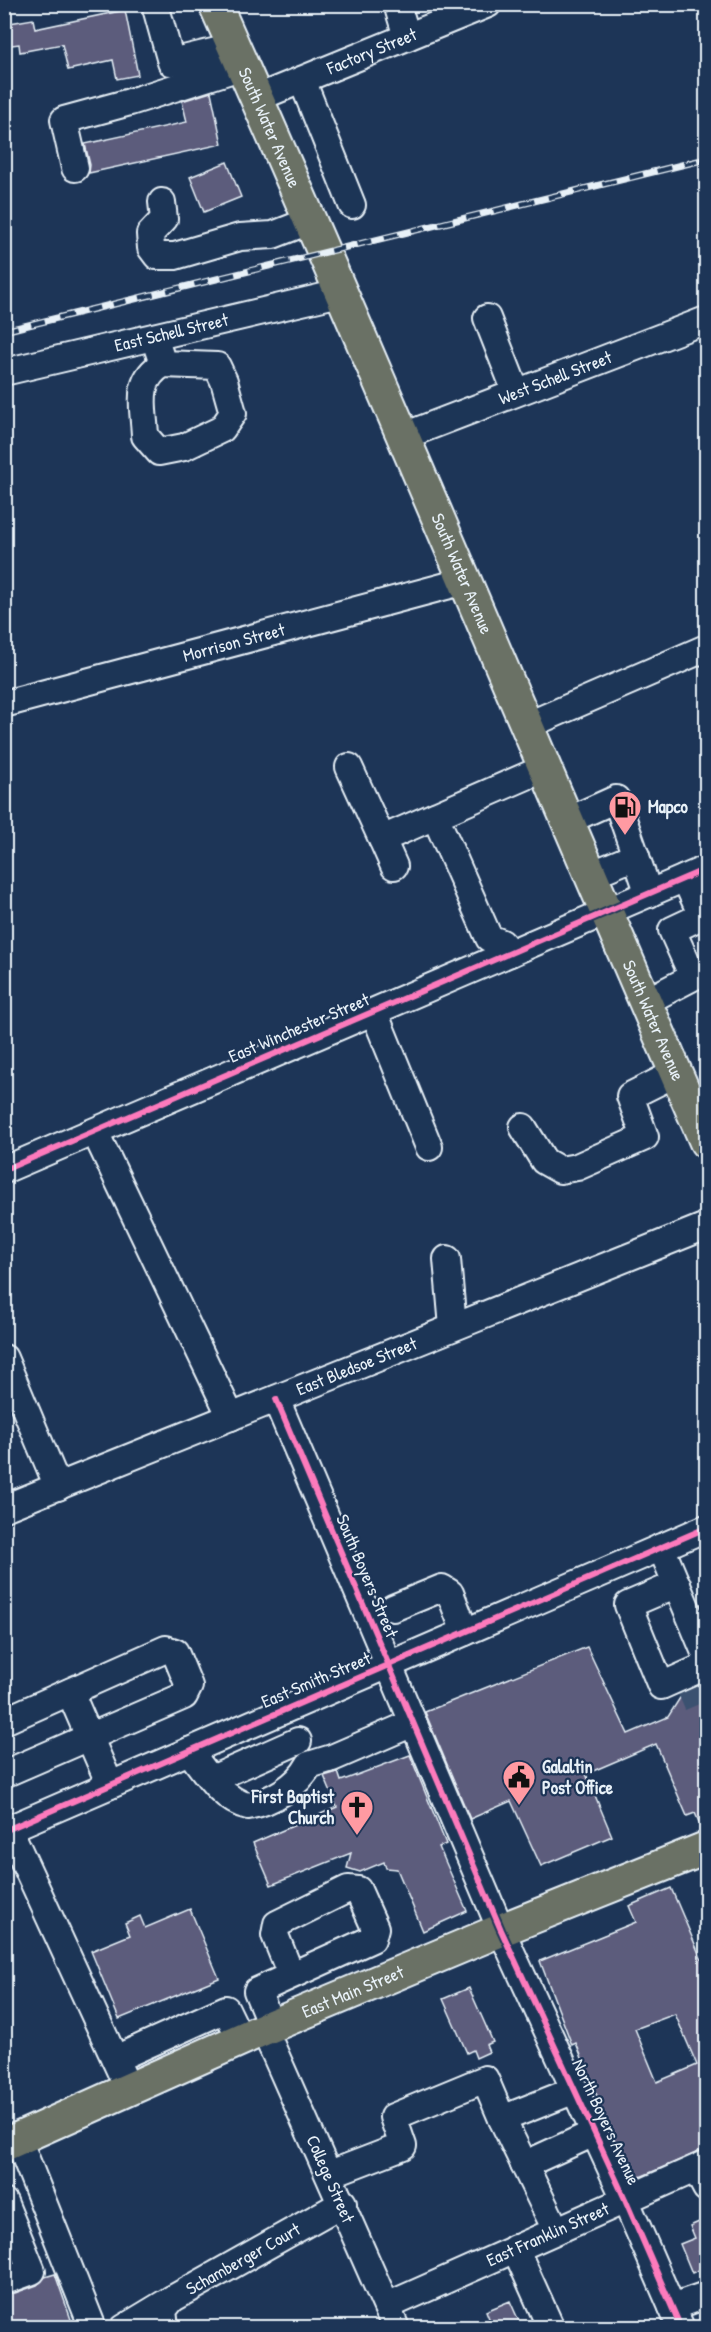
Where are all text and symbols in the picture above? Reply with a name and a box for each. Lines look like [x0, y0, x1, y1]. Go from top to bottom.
street label: Factory Street [322, 21, 421, 81]
street label: South Water Avenue [233, 63, 307, 191]
street label: East Schell Street [112, 307, 231, 358]
street label: West Schell Street [495, 344, 616, 411]
street label: South Water Avenue [426, 509, 499, 638]
street label: Morrison Street [180, 616, 288, 668]
fuel station icon: Mapco [607, 789, 643, 836]
place label: Mapco [648, 794, 688, 820]
street label: South Water Avenue [617, 956, 691, 1085]
street label: East Winchester Street [225, 986, 374, 1068]
street label: East Bledsoe Street [292, 1330, 421, 1401]
street label: South Boyers Street [330, 1510, 405, 1642]
street label: East Smith Street [257, 1645, 375, 1714]
place label: Galaltin Post Office [542, 1754, 614, 1800]
public building icon: Galaltin Post Office [501, 1759, 537, 1806]
place label: First Baptist Church [251, 1784, 335, 1830]
church icon: First Baptist Church [339, 1789, 375, 1836]
street label: East Main Street [298, 1959, 408, 2024]
street label: North Boyers Avenue [566, 2055, 647, 2189]
street label: College Street [300, 2131, 361, 2227]
street label: East Franklin Street [482, 2195, 614, 2272]
street label: Schamberger Court [181, 2216, 305, 2301]

